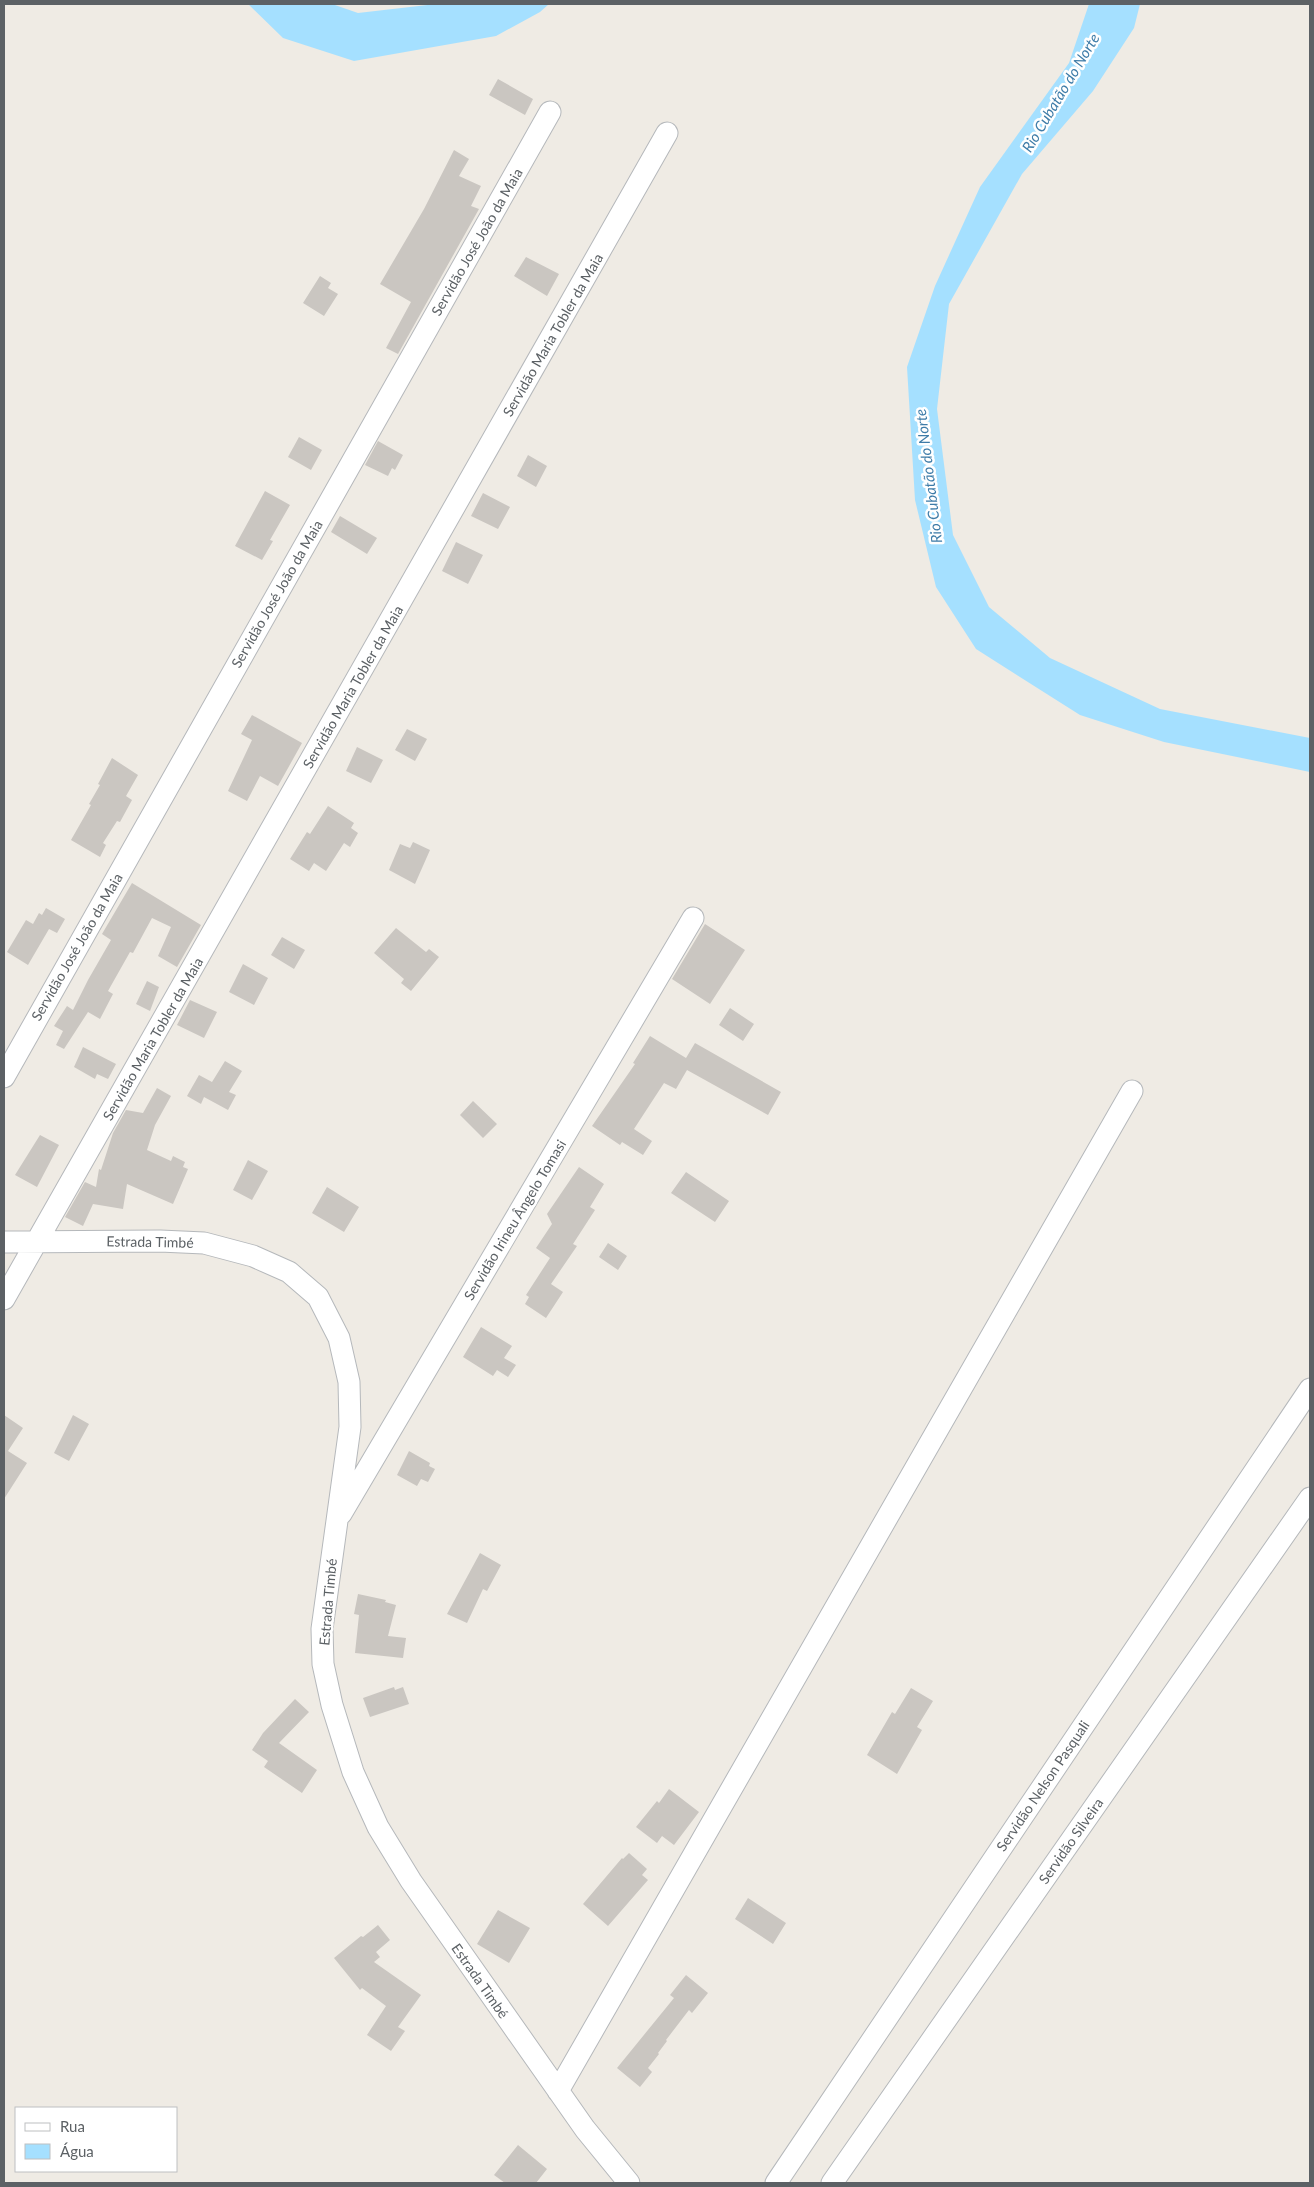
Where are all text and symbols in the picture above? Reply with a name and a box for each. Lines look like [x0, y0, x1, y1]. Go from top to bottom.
water label: Rio Cubatão do Norte [1018, 30, 1103, 155]
street label: Servidão José João da Maia [427, 165, 526, 318]
street label: Servidão Maria Tobler da Maia [499, 250, 606, 419]
water label: Rio Cubatão do Norte [911, 408, 945, 544]
street label: Servidão José João da Maia [227, 517, 326, 670]
street label: Servidão Maria Tobler da Maia [299, 602, 406, 771]
street label: Servidão José João da Maia [27, 870, 126, 1023]
street label: Servidão Maria Tobler da Maia [99, 954, 206, 1123]
street label: Servidão Irineu Ângelo Tomasi [460, 1137, 569, 1303]
street label: Estrada Timbé [106, 1232, 194, 1251]
street label: Estrada Timbé [315, 1558, 340, 1646]
street label: Servidão Nelson Pasquali [992, 1717, 1093, 1854]
street label: Servidão Silveira [1035, 1794, 1106, 1887]
street label: Estrada Timbé [448, 1940, 512, 2021]
legend [15, 2107, 178, 2172]
text: Rua [60, 2117, 85, 2135]
text: Água [60, 2142, 94, 2160]

